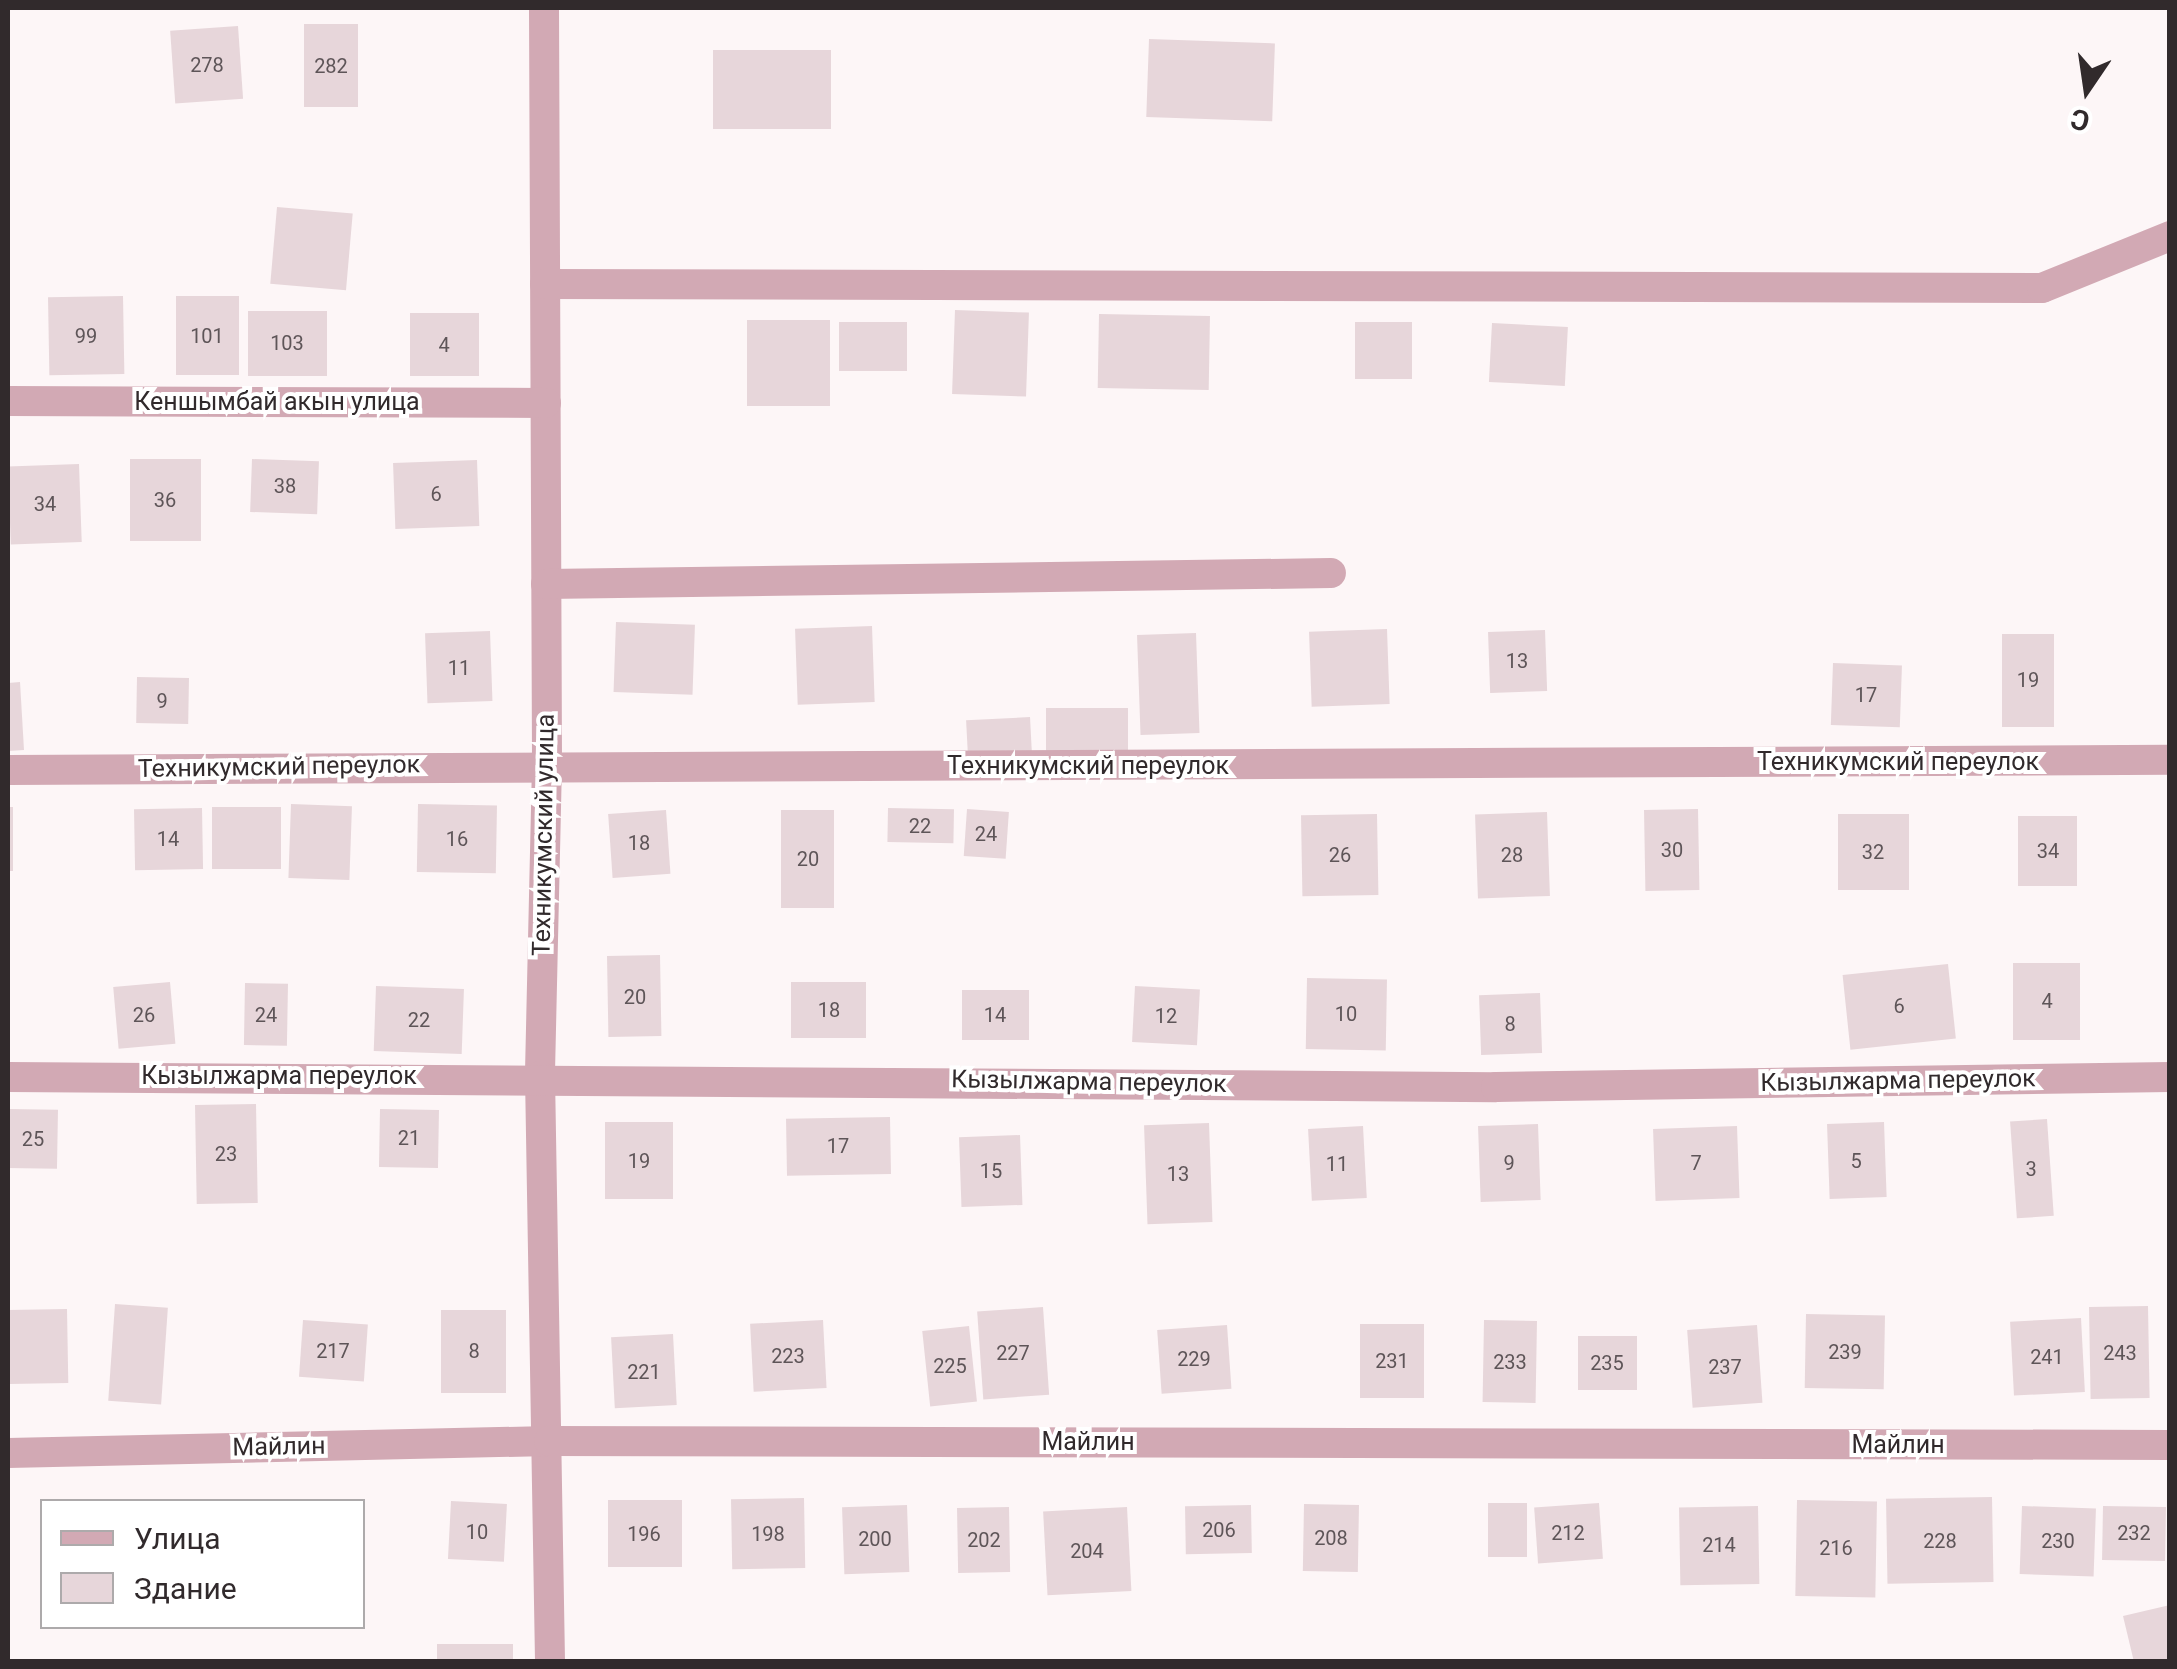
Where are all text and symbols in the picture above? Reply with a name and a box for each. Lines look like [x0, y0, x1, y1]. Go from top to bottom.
north arrow [2037, 40, 2137, 140]
house number: 278 [190, 53, 224, 77]
house number: 282 [314, 54, 348, 78]
text: С [2068, 102, 2093, 138]
house number: 99 [75, 324, 97, 348]
house number: 101 [190, 324, 224, 348]
house number: 103 [270, 331, 304, 355]
house number: 4 [438, 333, 450, 357]
street label: Кеншымбай акын улица [134, 387, 420, 417]
house number: 38 [274, 474, 296, 498]
house number: 6 [430, 482, 442, 506]
house number: 36 [154, 488, 176, 512]
house number: 34 [34, 492, 56, 516]
house number: 13 [1506, 649, 1528, 673]
house number: 11 [448, 656, 470, 680]
house number: 19 [2017, 668, 2039, 692]
house number: 17 [1855, 683, 1877, 707]
house number: 9 [156, 689, 168, 713]
street label: Техникумский улица [527, 714, 561, 956]
street label: Техникумский переулок [1757, 747, 2039, 777]
street label: Техникумский переулок [138, 750, 420, 784]
street label: Техникумский переулок [947, 751, 1229, 781]
house number: 22 [909, 814, 931, 838]
house number: 24 [975, 822, 997, 846]
house number: 14 [157, 827, 179, 851]
house number: 16 [446, 827, 468, 851]
house number: 18 [628, 831, 650, 855]
house number: 30 [1661, 838, 1683, 862]
house number: 34 [2037, 839, 2059, 863]
house number: 32 [1862, 840, 1884, 864]
house number: 26 [1329, 843, 1351, 867]
house number: 28 [1501, 843, 1523, 867]
house number: 20 [797, 847, 819, 871]
house number: 20 [624, 985, 646, 1009]
house number: 4 [2041, 989, 2053, 1013]
house number: 6 [1893, 994, 1905, 1018]
house number: 18 [818, 998, 840, 1022]
house number: 10 [1335, 1002, 1357, 1026]
house number: 26 [133, 1003, 155, 1027]
house number: 24 [255, 1003, 277, 1027]
house number: 14 [984, 1003, 1006, 1027]
house number: 12 [1155, 1004, 1177, 1028]
house number: 22 [408, 1008, 430, 1032]
house number: 8 [1504, 1012, 1516, 1036]
street label: Кызылжарма переулок [141, 1061, 417, 1091]
street label: Кызылжарма переулок [1760, 1064, 2036, 1098]
street label: Кызылжарма переулок [951, 1065, 1227, 1099]
house number: 21 [398, 1126, 420, 1150]
house number: 25 [22, 1127, 44, 1151]
house number: 17 [827, 1134, 849, 1158]
house number: 23 [215, 1142, 237, 1166]
house number: 19 [628, 1149, 650, 1173]
house number: 5 [1850, 1149, 1862, 1173]
house number: 9 [1503, 1151, 1515, 1175]
house number: 7 [1690, 1151, 1702, 1175]
house number: 11 [1326, 1152, 1348, 1176]
house number: 3 [2025, 1157, 2037, 1181]
house number: 15 [980, 1159, 1002, 1183]
house number: 13 [1167, 1162, 1189, 1186]
house number: 217 [316, 1339, 350, 1363]
house number: 8 [468, 1339, 480, 1363]
house number: 239 [1828, 1340, 1862, 1364]
house number: 227 [996, 1341, 1030, 1365]
house number: 243 [2103, 1341, 2137, 1365]
house number: 223 [771, 1344, 805, 1368]
house number: 241 [2030, 1345, 2064, 1369]
house number: 229 [1177, 1347, 1211, 1371]
house number: 231 [1375, 1349, 1409, 1373]
house number: 233 [1493, 1350, 1527, 1374]
house number: 235 [1590, 1351, 1624, 1375]
house number: 225 [933, 1354, 967, 1378]
house number: 237 [1708, 1355, 1742, 1379]
house number: 221 [627, 1360, 661, 1384]
street label: Майлин [1041, 1427, 1135, 1457]
street label: Майлин [1851, 1430, 1945, 1460]
street label: Майлин [232, 1431, 326, 1463]
legend [40, 1499, 365, 1629]
house number: 206 [1202, 1518, 1236, 1542]
house number: 10 [466, 1520, 488, 1544]
text: Улица [134, 1521, 221, 1556]
house number: 212 [1551, 1521, 1585, 1545]
house number: 232 [2117, 1521, 2151, 1545]
house number: 196 [627, 1522, 661, 1546]
house number: 198 [751, 1522, 785, 1546]
house number: 208 [1314, 1526, 1348, 1550]
house number: 200 [858, 1527, 892, 1551]
house number: 202 [967, 1528, 1001, 1552]
house number: 228 [1923, 1529, 1957, 1553]
house number: 230 [2041, 1529, 2075, 1553]
house number: 214 [1702, 1533, 1736, 1557]
house number: 216 [1819, 1536, 1853, 1560]
house number: 204 [1070, 1539, 1104, 1563]
text: Здание [134, 1571, 237, 1606]

